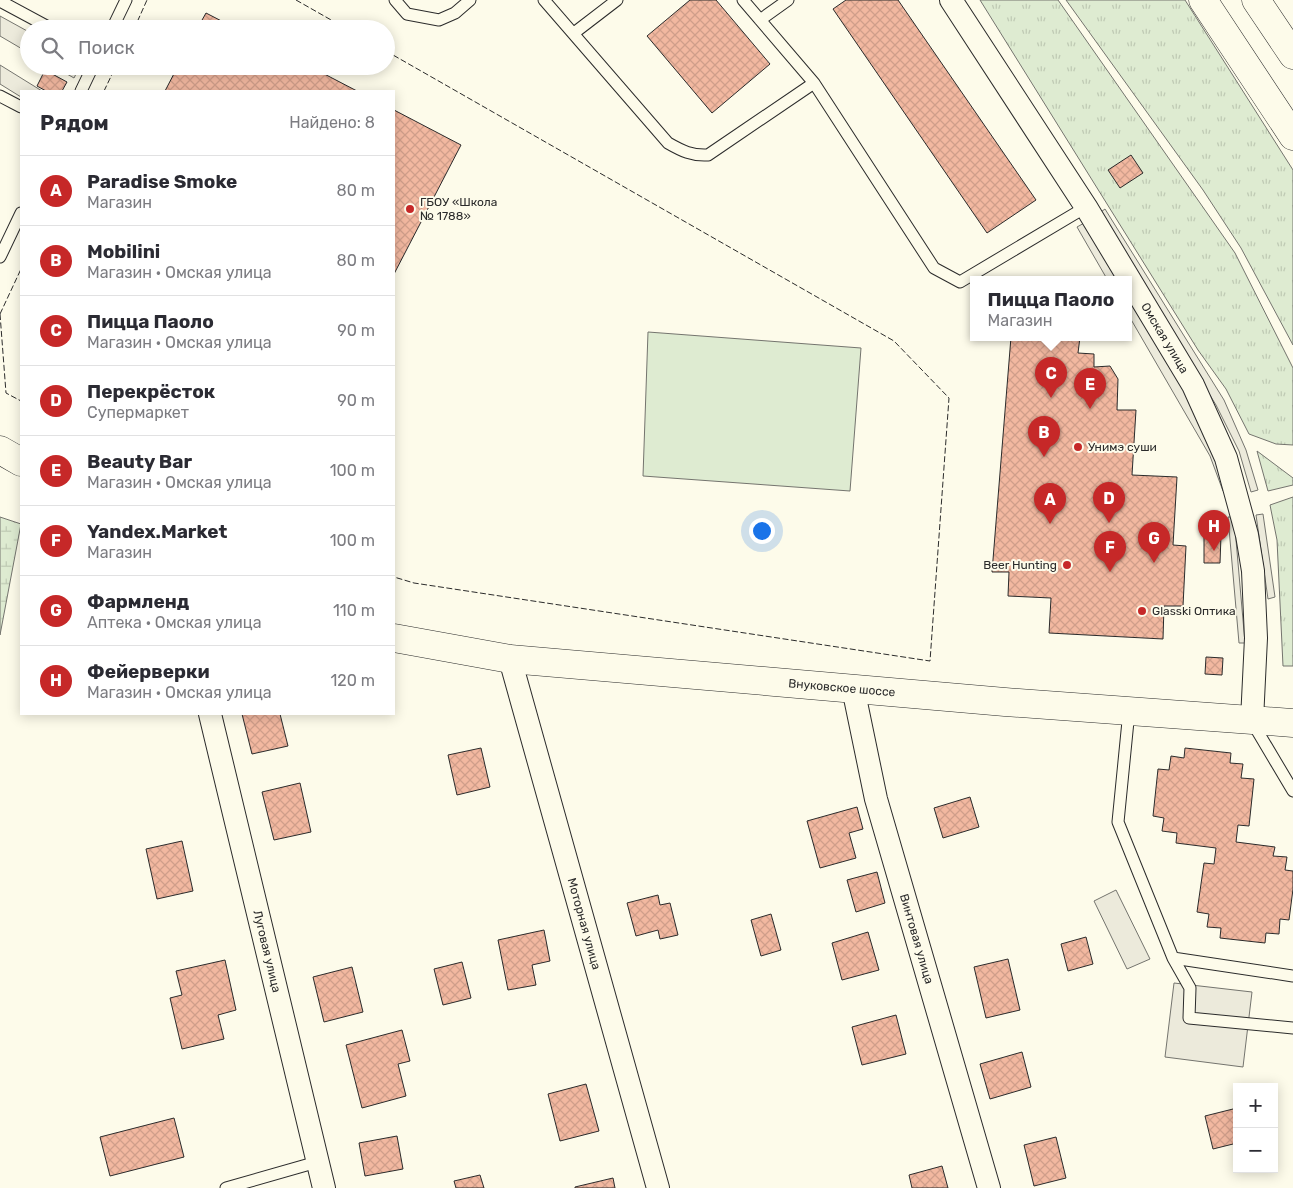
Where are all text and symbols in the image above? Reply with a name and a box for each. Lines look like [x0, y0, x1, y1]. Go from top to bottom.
search box [20, 20, 395, 75]
icon: search [38, 34, 66, 62]
text: Поиск [78, 36, 135, 59]
text: Рядом [40, 110, 109, 135]
text: Найдено: 8 [289, 113, 375, 132]
text: Paradise Smoke [87, 170, 237, 193]
text: A [50, 181, 62, 200]
text: 80 m [337, 181, 375, 200]
text: Магазин [87, 193, 152, 212]
place label: ГБОУ «Школа № 1788» [420, 195, 497, 223]
marker: ГБОУ «Школа № 1788» [404, 203, 416, 215]
text: Mobilini [87, 240, 160, 263]
text: B [50, 251, 62, 270]
text: 80 m [337, 251, 375, 270]
text: Магазин · Омская улица [87, 263, 272, 282]
popup [970, 276, 1132, 341]
text: Пицца Паоло [988, 288, 1114, 311]
street label: Омская улица [1138, 300, 1191, 376]
text: Пицца Паоло [87, 310, 214, 333]
text: Магазин [988, 311, 1053, 330]
text: C [50, 321, 62, 340]
text: 90 m [337, 321, 375, 340]
text: Магазин · Омская улица [87, 333, 272, 352]
pin: C [1035, 357, 1067, 398]
pin: E [1074, 368, 1106, 409]
text: Перекрёсток [87, 380, 215, 403]
text: D [50, 391, 62, 410]
text: 90 m [337, 391, 375, 410]
text: Супермаркет [87, 403, 189, 422]
pin: B [1028, 416, 1060, 457]
place label: Унимэ суши [1088, 440, 1157, 454]
marker: Унимэ суши [1072, 441, 1084, 453]
text: Beauty Bar [87, 450, 192, 473]
text: E [51, 461, 61, 480]
text: 100 m [330, 461, 375, 480]
text: Магазин · Омская улица [87, 473, 272, 492]
pin: D [1093, 482, 1125, 523]
pin: A [1034, 483, 1066, 524]
pin: H [1198, 510, 1230, 551]
your location [749, 518, 775, 544]
text: Yandex.Market [87, 520, 227, 543]
pin: G [1138, 522, 1170, 563]
text: F [51, 531, 61, 550]
text: 100 m [330, 531, 375, 550]
pin: F [1094, 531, 1126, 572]
text: Магазин [87, 543, 152, 562]
place label: Beer Hunting [983, 558, 1057, 572]
marker: Beer Hunting [1061, 559, 1073, 571]
text: Фармленд [87, 590, 189, 613]
text: G [50, 601, 62, 620]
text: 110 m [333, 601, 375, 620]
place label: Glasski Оптика [1152, 604, 1236, 618]
marker: Glasski Оптика [1136, 605, 1148, 617]
text: Аптека · Омская улица [87, 613, 262, 632]
text: Фейерверки [87, 660, 210, 683]
text: H [50, 671, 62, 690]
text: 120 m [330, 671, 375, 690]
street label: Внуковское шоссе [788, 676, 896, 699]
text: Магазин · Омская улица [87, 683, 272, 702]
street label: Моторная улица [565, 876, 604, 971]
street label: Винтовая улица [897, 892, 936, 986]
street label: Луговая улица [250, 909, 284, 994]
map controls [1233, 1083, 1278, 1173]
button: + [1233, 1083, 1278, 1128]
button: − [1233, 1128, 1278, 1173]

